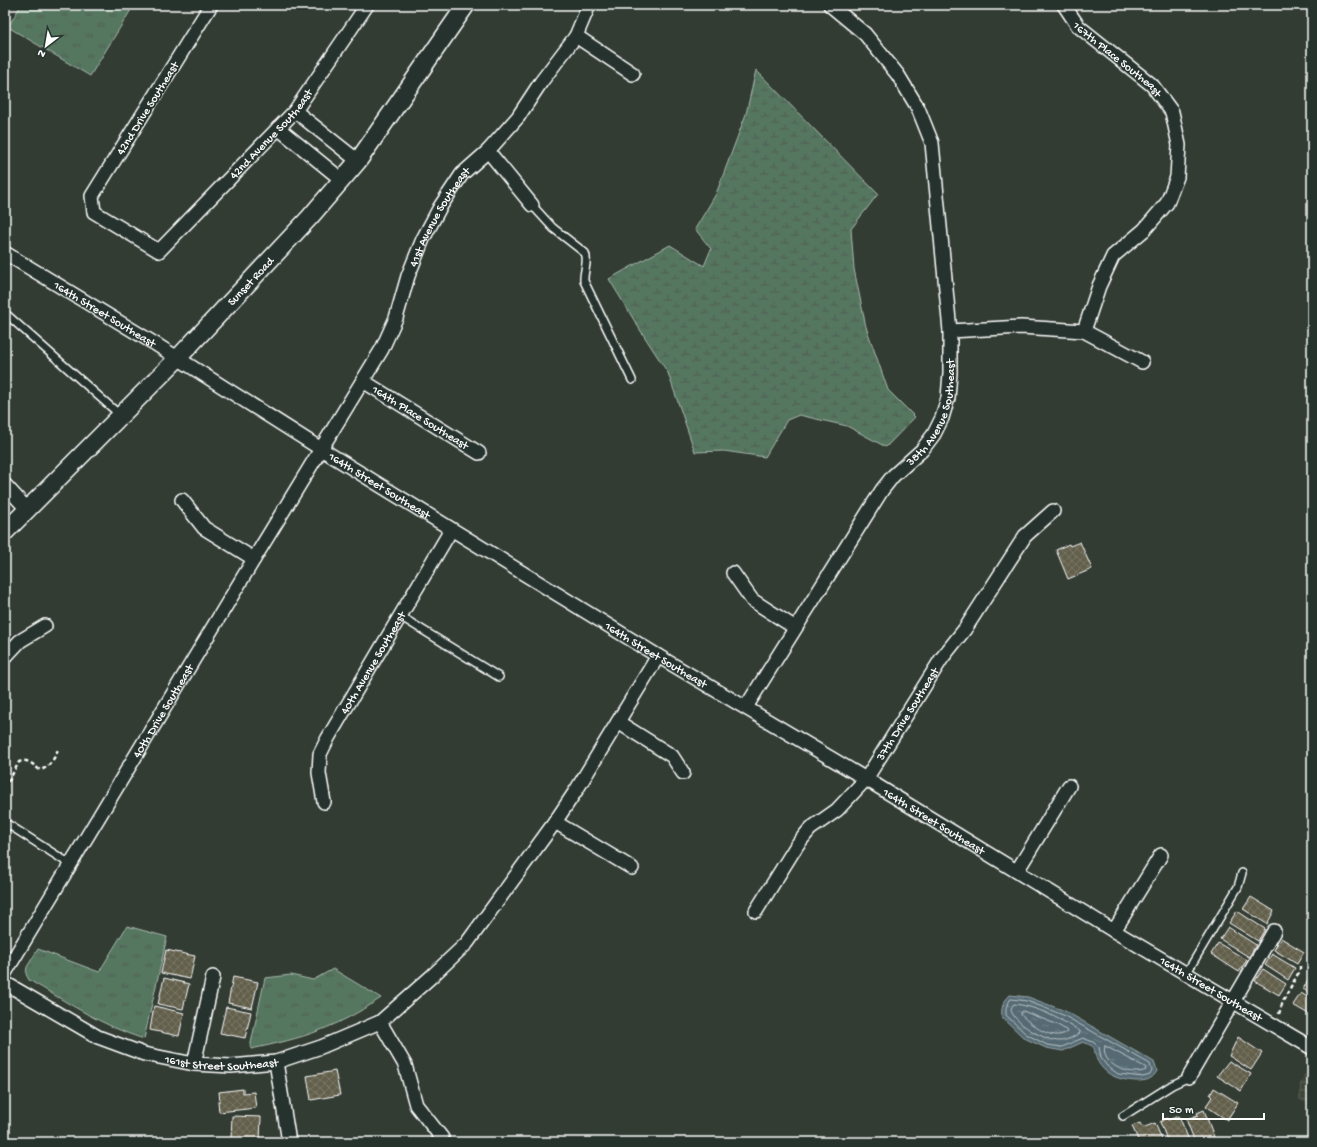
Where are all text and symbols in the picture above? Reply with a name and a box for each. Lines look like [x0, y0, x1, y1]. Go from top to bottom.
street label: 167th Place Southeast [1068, 19, 1164, 102]
north arrow [26, 26, 66, 66]
text: N [36, 46, 48, 60]
street label: 42nd Drive Southeast [114, 59, 184, 158]
street label: 42nd Avenue Southeast [228, 86, 317, 183]
street label: 41st Avenue Southeast [407, 164, 475, 269]
street label: Sunset Road [225, 254, 278, 309]
street label: 164th Street Southeast [50, 279, 159, 352]
street label: 38th Avenue Southeast [904, 358, 959, 470]
street label: 164th Place Southeast [368, 383, 471, 454]
street label: 164th Street Southeast [325, 450, 433, 524]
street label: 40th Avenue Southeast [339, 609, 411, 717]
street label: 164th Street Southeast [601, 619, 710, 693]
street label: 40th Drive Southeast [131, 662, 199, 761]
street label: 37th Drive Southeast [874, 665, 944, 764]
street label: 164th Street Southeast [879, 786, 988, 860]
street label: 164th Street Southeast [1156, 954, 1265, 1027]
street label: 161st Street Southeast [162, 1053, 280, 1075]
scale bar [1163, 1095, 1264, 1121]
text: 50 m [1169, 1104, 1194, 1118]

